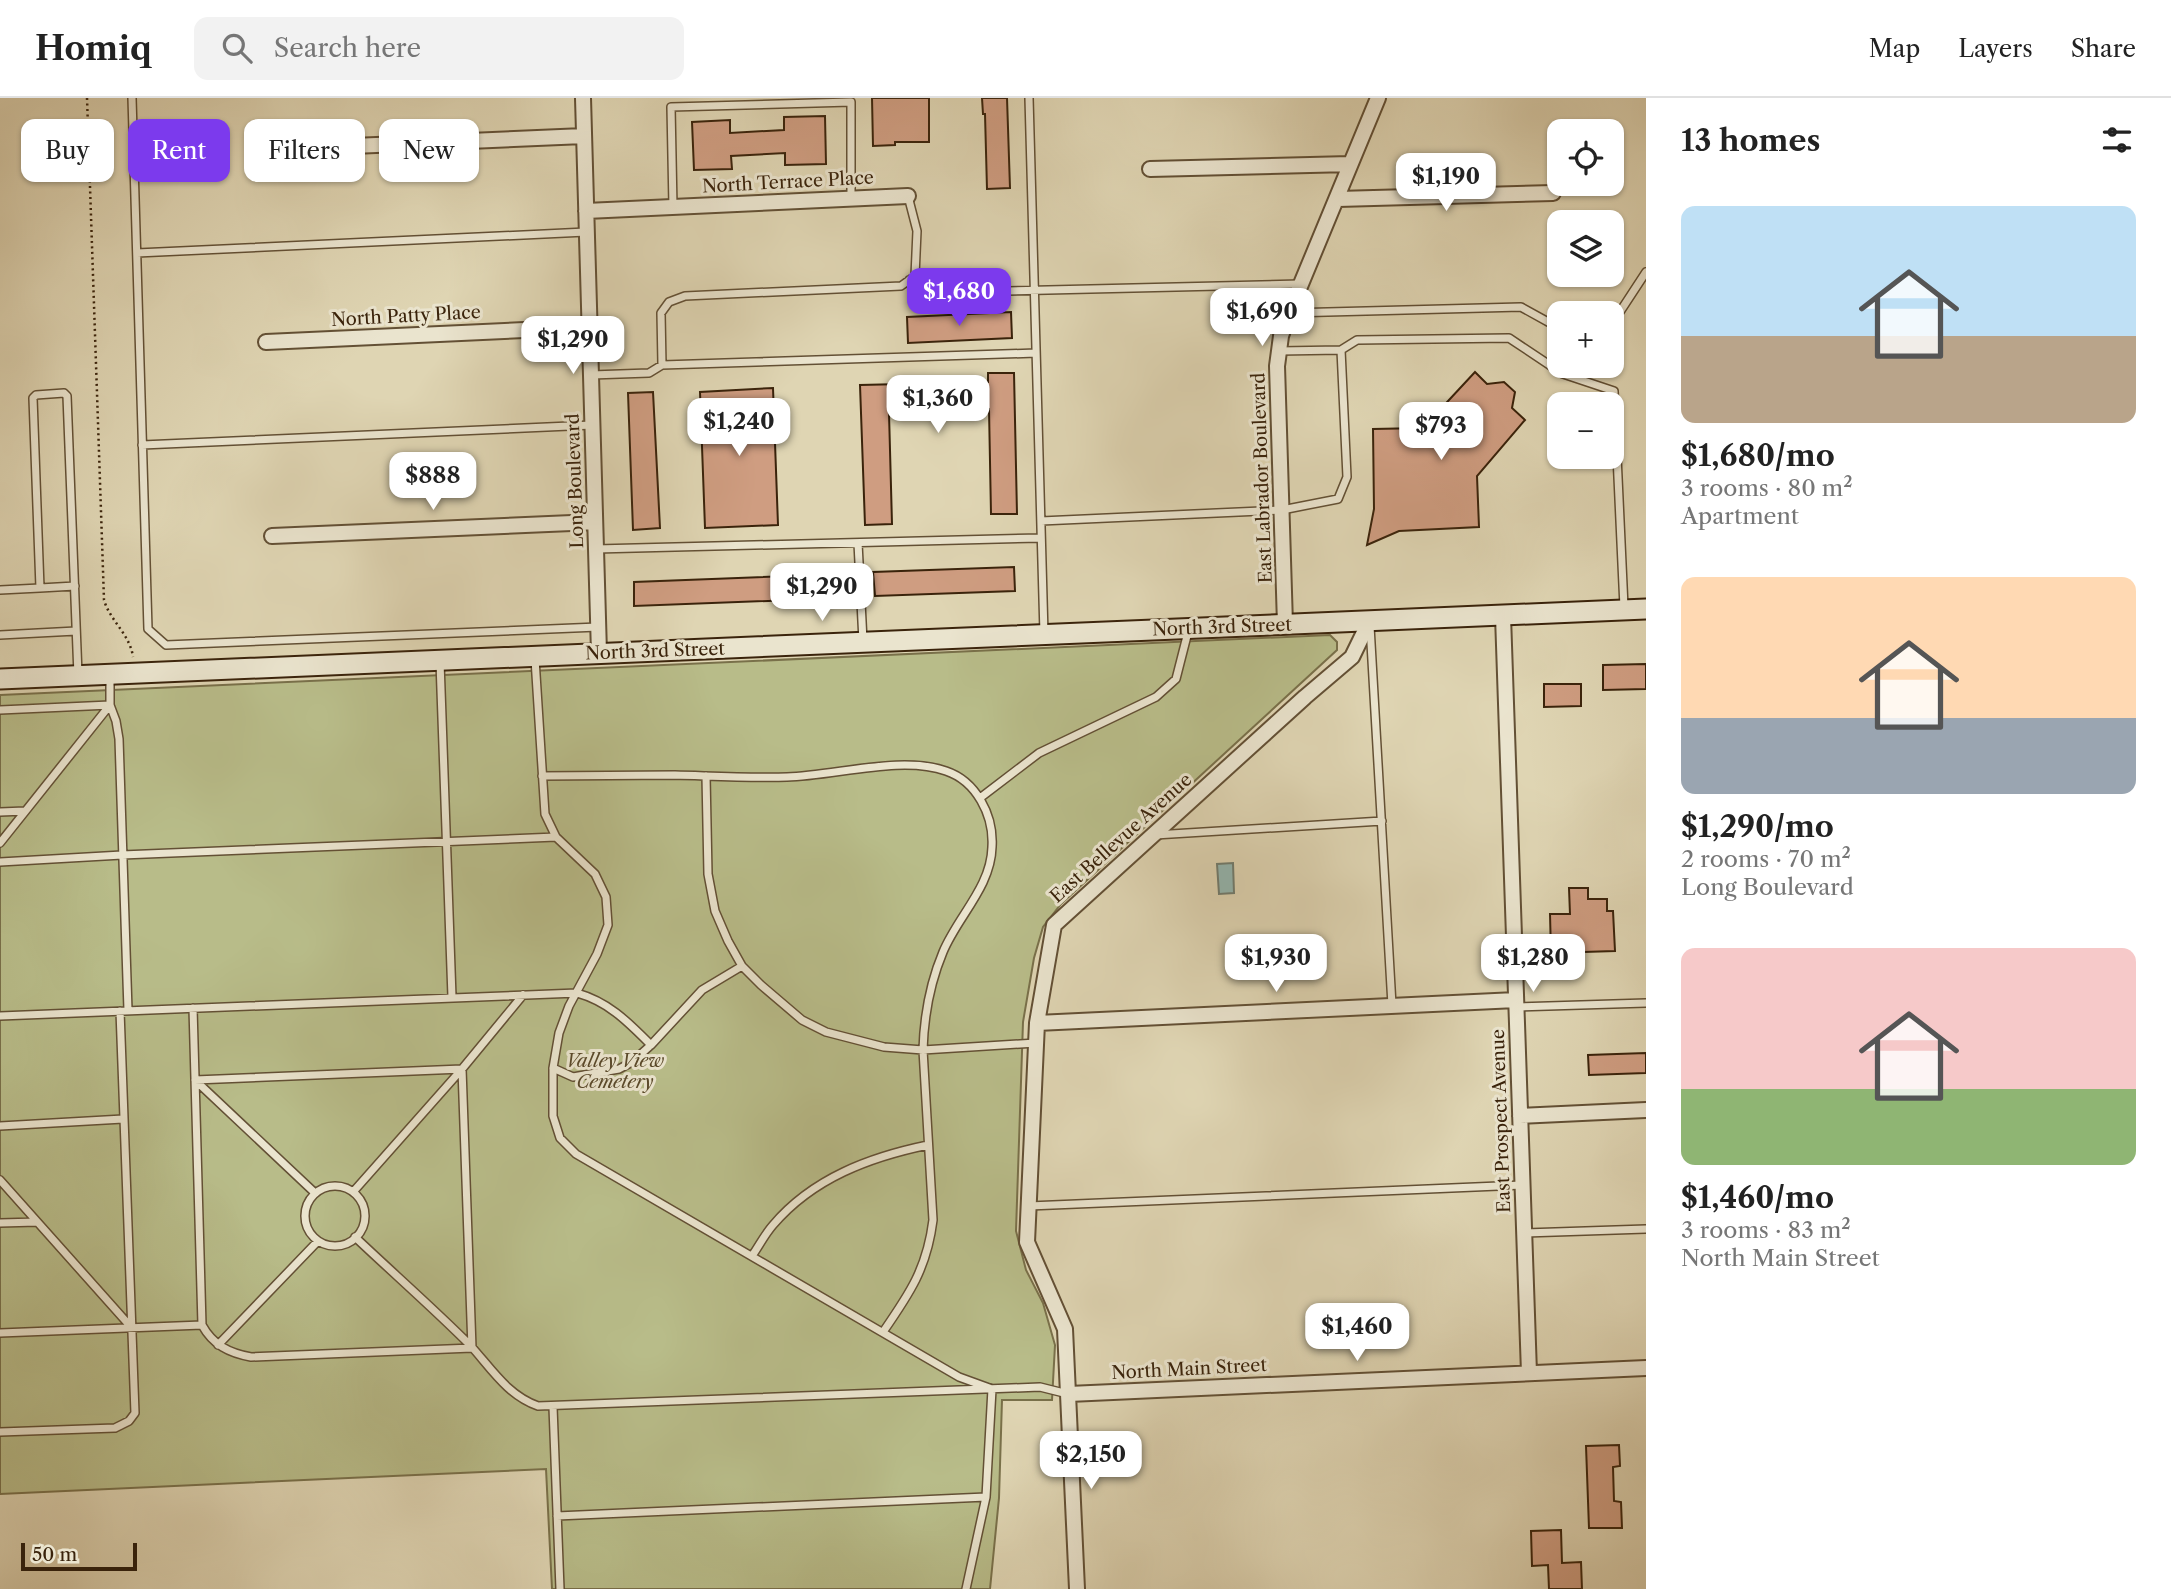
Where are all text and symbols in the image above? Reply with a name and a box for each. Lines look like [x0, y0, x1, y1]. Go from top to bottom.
search box [194, 17, 684, 80]
text: Homiq [35, 28, 152, 69]
icon: search [218, 29, 256, 67]
text: Search here [274, 32, 421, 64]
text: Map [1869, 34, 1920, 63]
text: Layers [1958, 34, 2033, 63]
text: Share [2071, 34, 2136, 63]
chip: Buy [21, 119, 114, 182]
chip: Rent [128, 119, 230, 182]
chip: Filters [244, 119, 365, 182]
chip: New [379, 119, 479, 182]
map controls [1547, 119, 1624, 469]
button: locate [1547, 119, 1624, 196]
icon: filters [2098, 121, 2136, 159]
text: 13 homes [1681, 122, 1820, 159]
pin: $1,190 [1389, 153, 1503, 213]
text: $1,190 [1412, 162, 1480, 190]
street label: North Terrace Place [702, 167, 874, 197]
button: layers [1547, 210, 1624, 287]
icon: home [1846, 251, 1972, 377]
pin: $1,680 [902, 268, 1016, 328]
text: $1,680 [923, 277, 995, 305]
pin: $1,690 [1205, 288, 1319, 348]
text: $1,690 [1226, 297, 1298, 325]
street label: North Patty Place [331, 301, 481, 331]
button: + [1547, 301, 1624, 378]
pin: $1,290 [516, 316, 630, 376]
text: $1,290 [537, 325, 609, 353]
street label: East Labrador Boulevard [1247, 372, 1277, 584]
pin: $1,360 [881, 376, 995, 435]
text: $1,360 [903, 384, 973, 412]
button: − [1547, 392, 1624, 469]
pin: $1,240 [682, 398, 796, 458]
pin: $793 [1400, 402, 1482, 462]
text: $1,240 [703, 407, 775, 435]
text: $793 [1415, 411, 1467, 439]
street label: Long Boulevard [562, 413, 588, 549]
text: $1,680/mo [1681, 437, 1835, 474]
pin: $888 [392, 452, 474, 512]
text: $888 [405, 461, 461, 489]
text: 3 rooms · 80 m² [1681, 474, 1853, 502]
text: Apartment [1681, 502, 1799, 530]
pin: $1,290 [765, 564, 879, 623]
text: $1,290 [786, 572, 858, 600]
street label: North 3rd Street [1152, 614, 1293, 640]
icon: home [1846, 622, 1972, 748]
street label: North 3rd Street [585, 638, 726, 664]
street label: East Bellevue Avenue [1046, 769, 1196, 907]
text: $1,290/mo [1681, 808, 1834, 845]
text: 2 rooms · 70 m² [1681, 845, 1851, 873]
text: Long Boulevard [1681, 873, 1854, 901]
pin: $1,930 [1219, 934, 1333, 994]
pin: $1,280 [1476, 934, 1590, 994]
text: $1,930 [1241, 943, 1311, 971]
text: $1,280 [1497, 943, 1569, 971]
icon: home [1846, 993, 1972, 1119]
street label: East Prospect Avenue [1487, 1029, 1515, 1213]
park label: Valley View Cemetery [566, 1050, 664, 1093]
text: $1,460/mo [1681, 1179, 1834, 1216]
text: 3 rooms · 83 m² [1681, 1216, 1851, 1244]
text: North Main Street [1681, 1244, 1880, 1272]
pin: $1,460 [1300, 1304, 1414, 1363]
text: $1,460 [1321, 1312, 1393, 1340]
street label: North Main Street [1111, 1354, 1268, 1384]
pin: $2,150 [1034, 1432, 1148, 1491]
text: $2,150 [1056, 1440, 1126, 1468]
scale bar [21, 1540, 136, 1572]
text: 50 m [32, 1543, 77, 1566]

